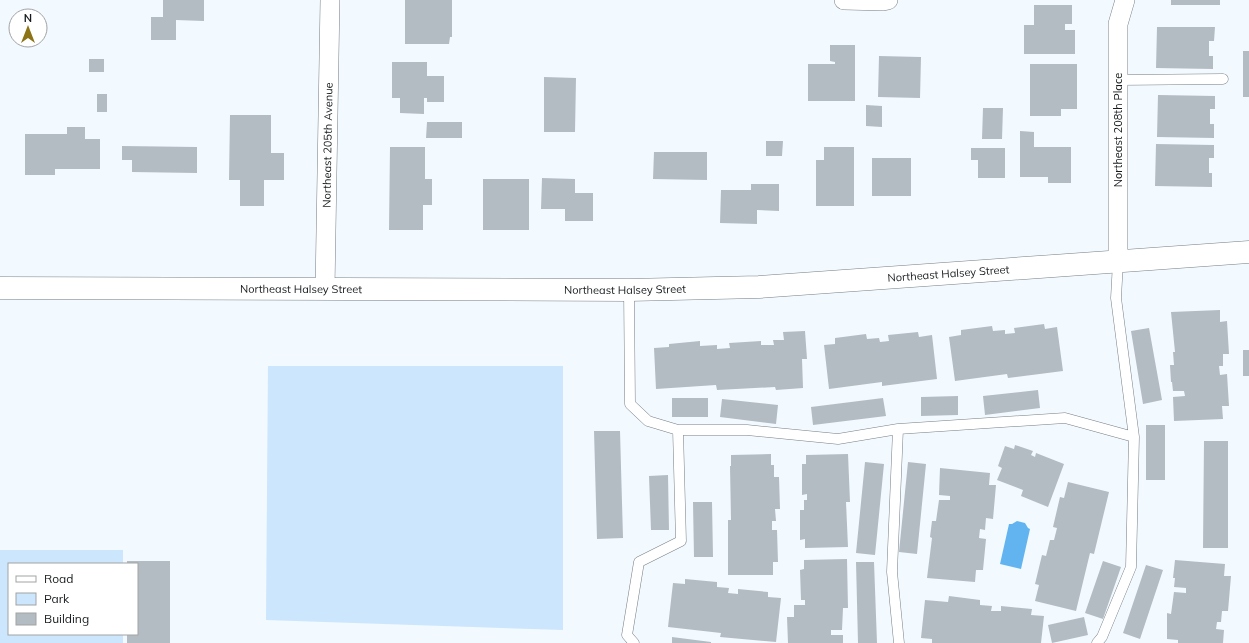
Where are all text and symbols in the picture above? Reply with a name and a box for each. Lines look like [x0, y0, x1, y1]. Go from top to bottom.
north arrow [8, 8, 48, 48]
text: N [24, 11, 32, 25]
street label: Northeast 208th Place [1111, 73, 1125, 187]
street label: Northeast 205th Avenue [319, 82, 336, 208]
street label: Northeast Halsey Street [887, 262, 1010, 285]
street label: Northeast Halsey Street [240, 282, 362, 296]
street label: Northeast Halsey Street [564, 282, 686, 297]
legend [8, 563, 138, 635]
text: Road [44, 571, 73, 586]
text: Park [44, 591, 70, 606]
text: Building [44, 611, 89, 626]

